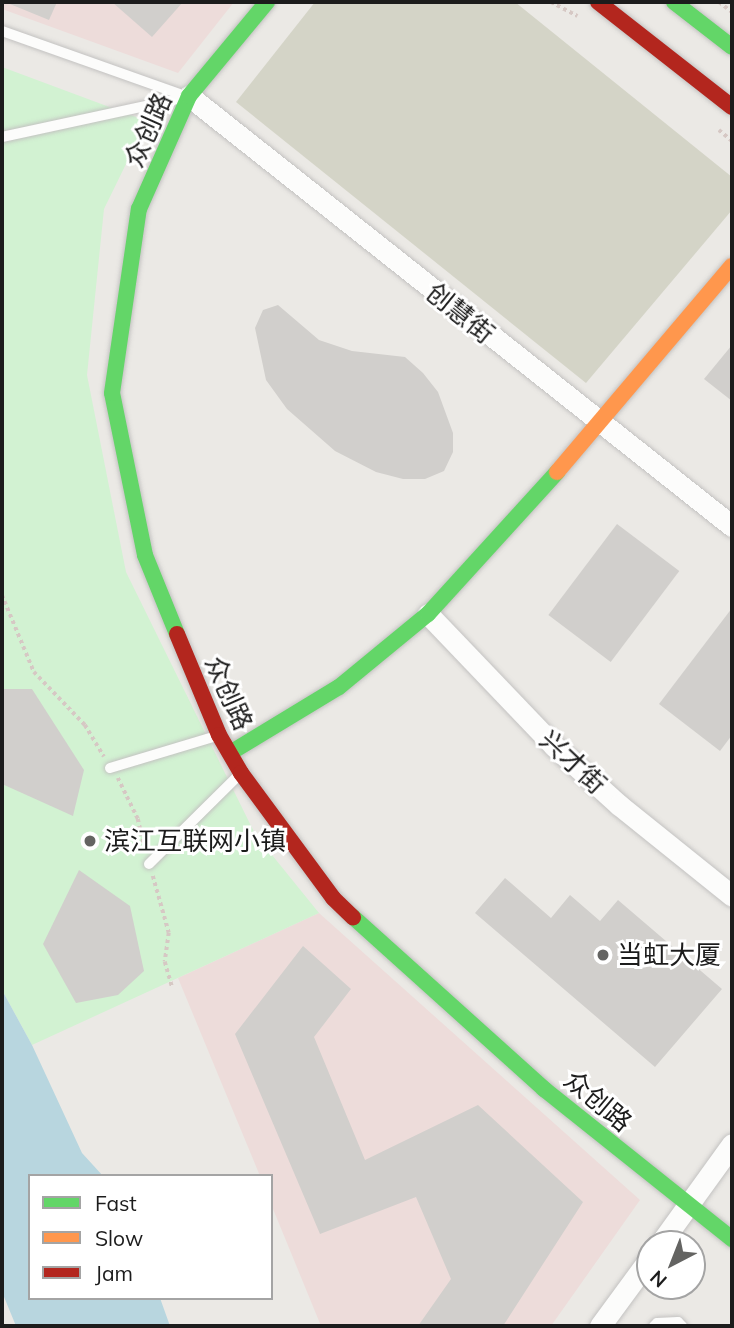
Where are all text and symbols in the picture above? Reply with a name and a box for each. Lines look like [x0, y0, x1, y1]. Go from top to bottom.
street label: 众创路 [118, 88, 178, 172]
street label: 创慧街 [420, 276, 500, 350]
street label: 众创路 [199, 651, 259, 735]
street label: 兴才街 [534, 724, 612, 800]
place label: 滨江互联网小镇 [104, 825, 286, 857]
marker: 滨江互联网小镇 [82, 833, 98, 849]
place label: 当虹大厦 [617, 939, 721, 971]
marker: 当虹大厦 [595, 947, 611, 963]
street label: 众创路 [558, 1064, 638, 1138]
legend [28, 1174, 273, 1300]
text: Fast [95, 1190, 137, 1216]
text: Slow [95, 1225, 143, 1251]
north arrow [636, 1230, 706, 1300]
text: Jam [95, 1260, 133, 1286]
text: N [645, 1265, 672, 1293]

